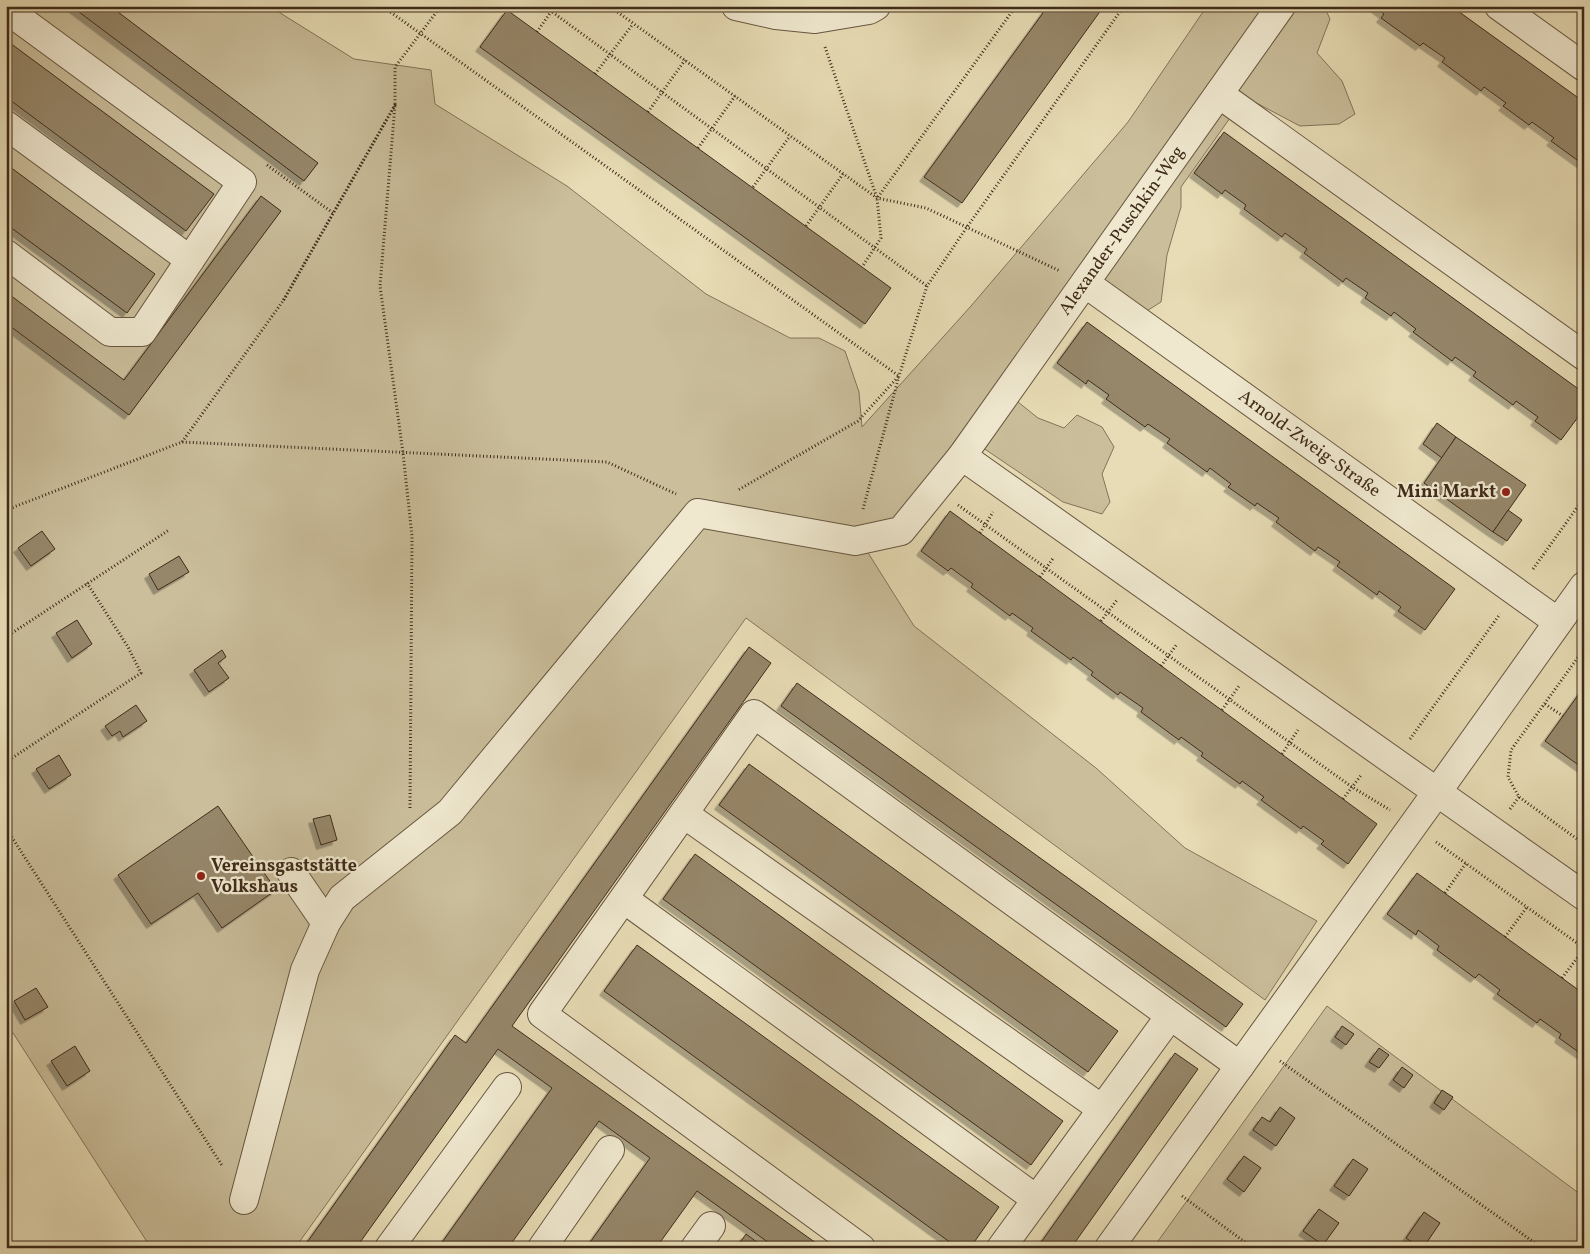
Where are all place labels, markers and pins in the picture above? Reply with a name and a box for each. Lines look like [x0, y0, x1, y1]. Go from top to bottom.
place label: Mini Markt [1397, 480, 1496, 505]
marker: Mini Markt [1500, 486, 1512, 498]
place label: Vereinsgaststätte Volkshaus [211, 854, 357, 900]
marker: Vereinsgaststätte Volkshaus [195, 870, 207, 882]

